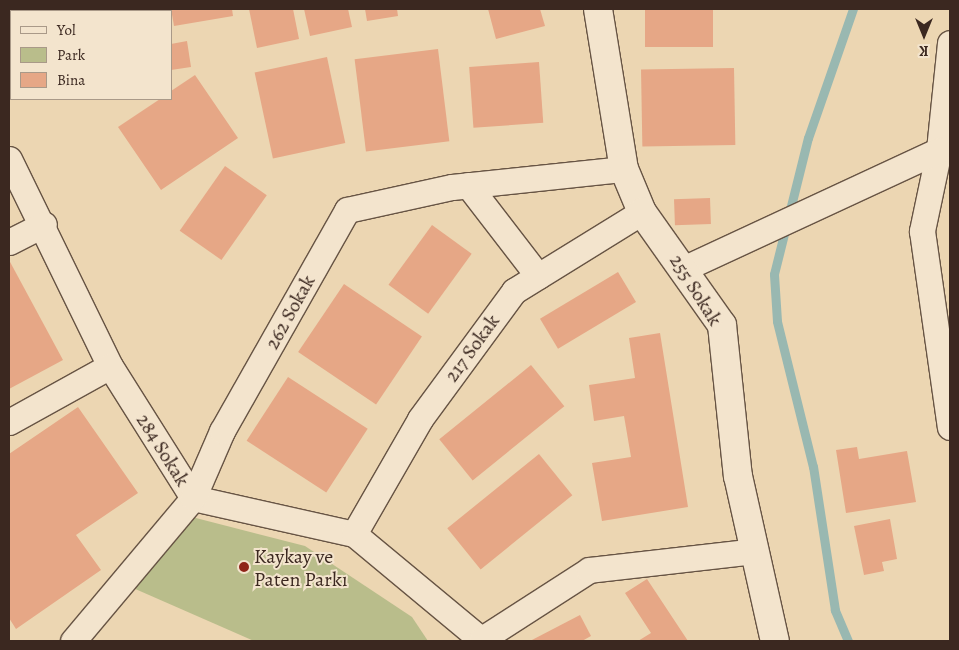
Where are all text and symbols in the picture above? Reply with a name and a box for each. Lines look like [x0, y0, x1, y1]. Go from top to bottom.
legend [10, 10, 172, 100]
north arrow [899, 10, 949, 60]
text: Yol [57, 20, 76, 40]
text: K [919, 41, 929, 60]
text: Park [57, 45, 85, 65]
text: Bina [57, 70, 85, 90]
street label: 255 Sokak [665, 250, 727, 330]
street label: 262 Sokak [260, 271, 320, 353]
street label: 217 Sokak [439, 310, 505, 386]
street label: 284 Sokak [131, 409, 195, 491]
place label: Kaykay ve Paten Parkı [254, 544, 348, 591]
marker: Kaykay ve Paten Parkı [238, 561, 250, 573]

